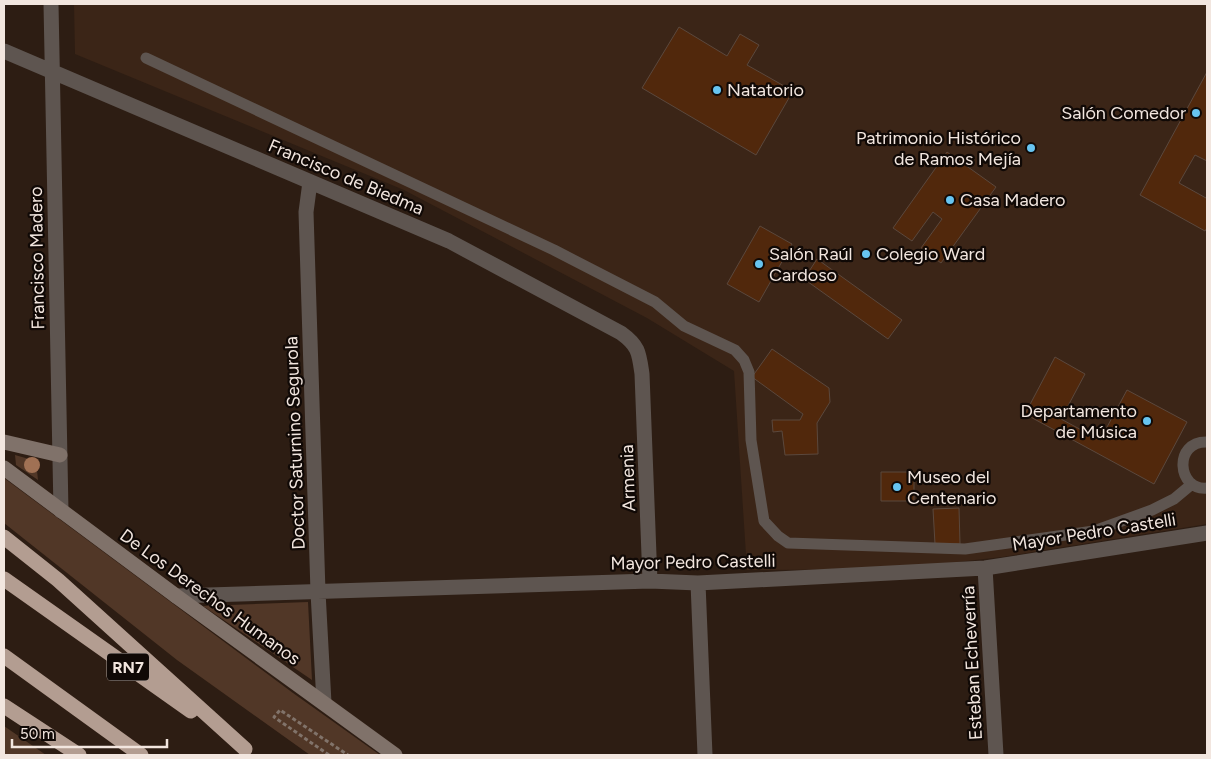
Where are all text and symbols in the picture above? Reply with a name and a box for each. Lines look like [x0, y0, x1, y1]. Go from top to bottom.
place label: Natatorio [727, 79, 804, 101]
marker: Natatorio [711, 84, 723, 96]
place label: Salón Comedor [1061, 102, 1186, 124]
marker: Salón Comedor [1190, 107, 1202, 119]
place label: Patrimonio Histórico de Ramos Mejía [856, 127, 1021, 170]
street label: Francisco de Biedma [265, 134, 427, 220]
marker: Patrimonio Histórico de Ramos Mejía [1025, 142, 1037, 154]
street label: Francisco Madero [25, 186, 49, 330]
place label: Casa Madero [960, 189, 1065, 211]
marker: Casa Madero [944, 194, 956, 206]
place label: Salón Raúl Cardoso [769, 243, 853, 286]
place label: Colegio Ward [876, 243, 985, 265]
marker: Colegio Ward [860, 248, 872, 260]
marker: Salón Raúl Cardoso [753, 258, 765, 270]
street label: Doctor Saturnino Segurola [280, 336, 310, 550]
place label: Departamento de Música [1021, 400, 1137, 443]
marker: Departamento de Música [1141, 415, 1153, 427]
street label: Armenia [616, 444, 640, 512]
place label: Museo del Centenario [907, 466, 996, 509]
marker: Museo del Centenario [891, 481, 903, 493]
street label: Mayor Pedro Castelli [1011, 508, 1177, 556]
street label: De Los Derechos Humanos [116, 524, 304, 670]
street label: Mayor Pedro Castelli [610, 550, 776, 574]
street label: Esteban Echeverría [957, 585, 987, 741]
road number: RN7 [107, 654, 149, 680]
scale bar [12, 716, 168, 748]
text: 50 m [20, 725, 55, 743]

